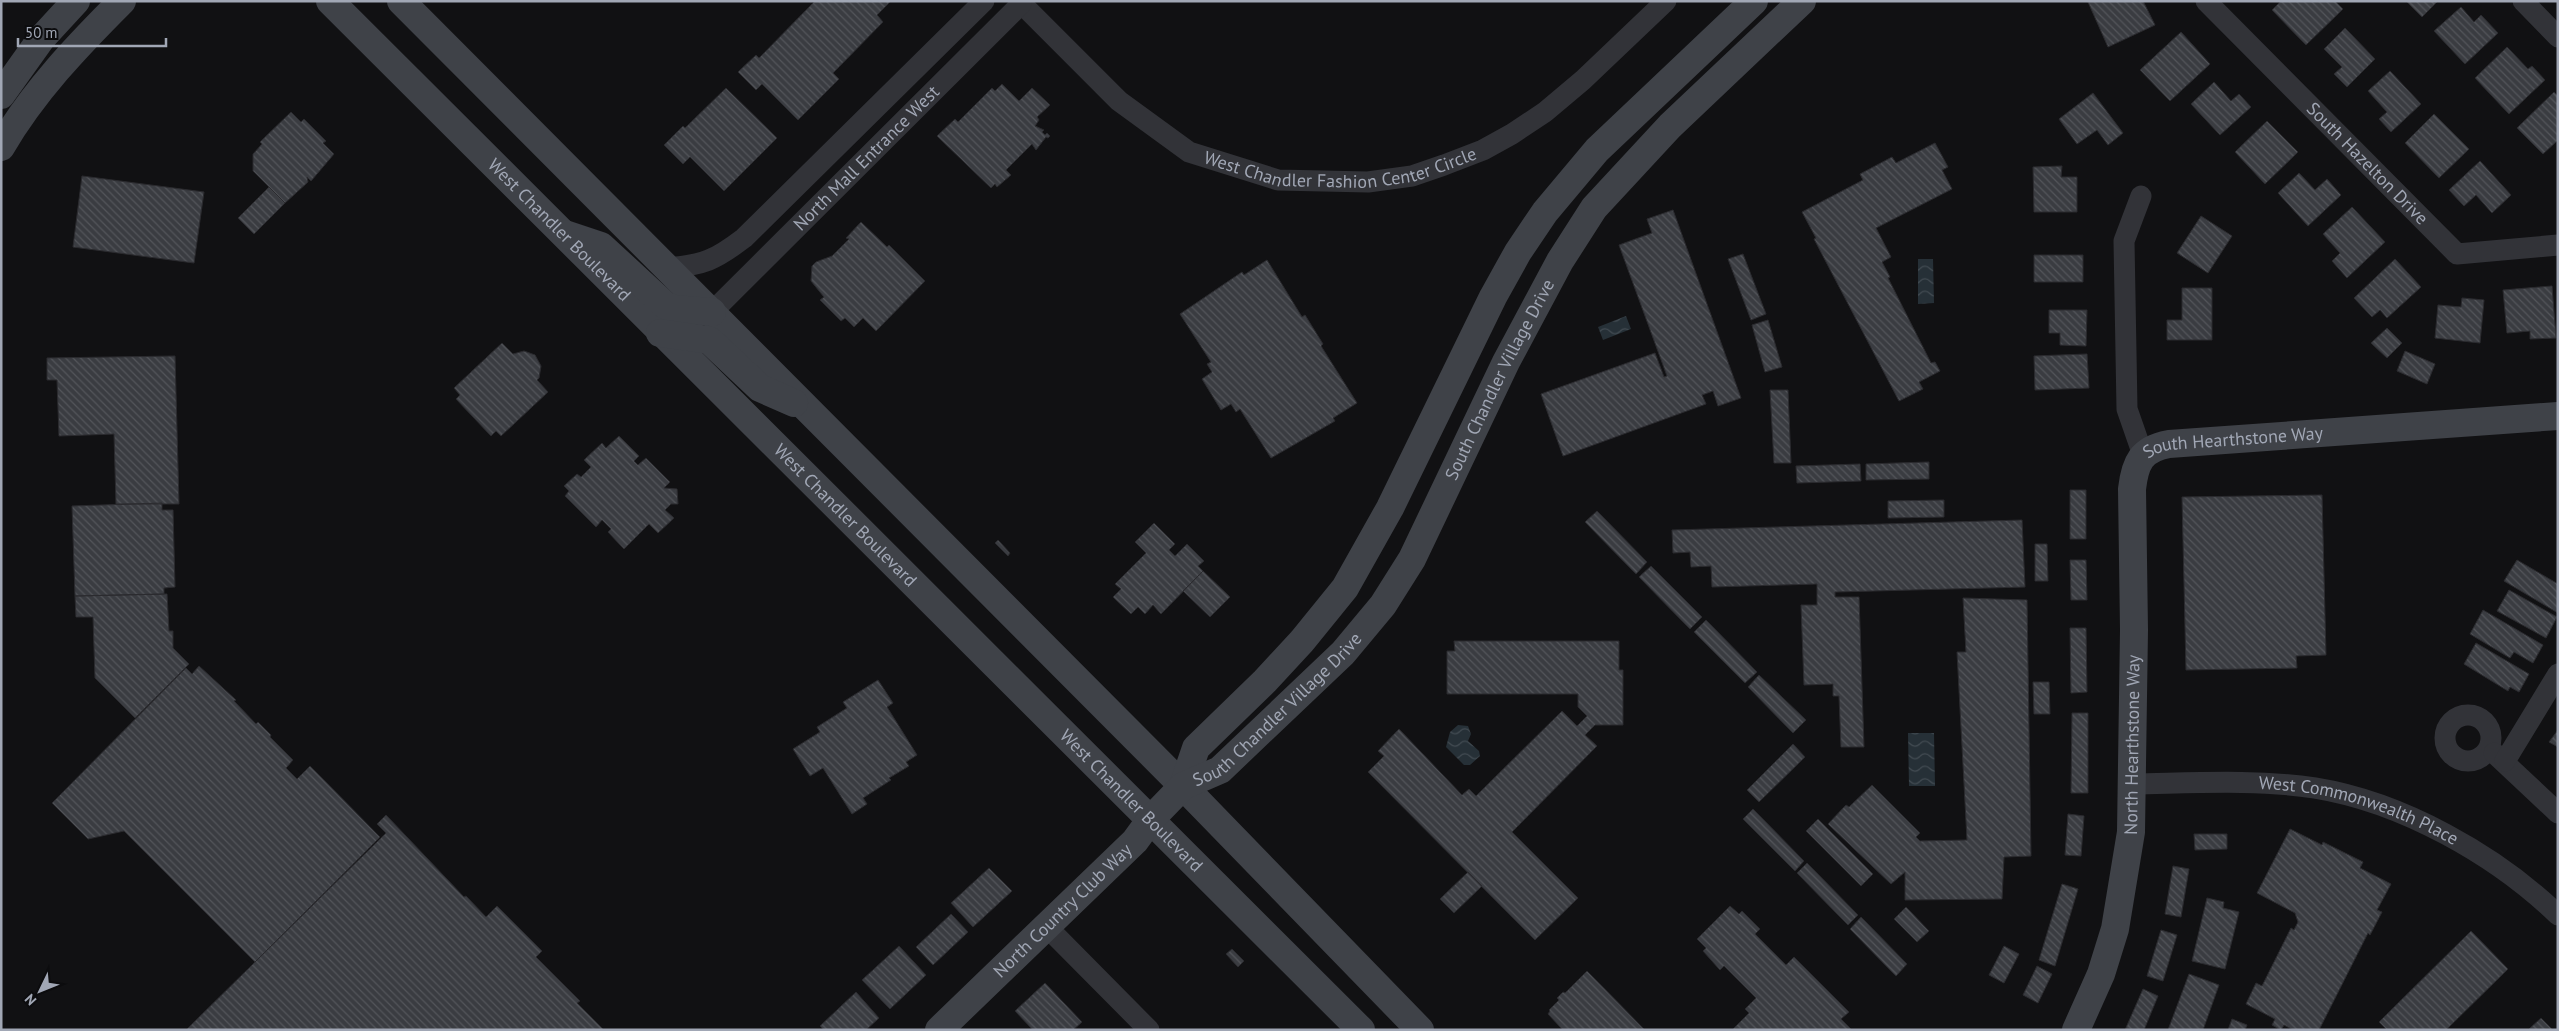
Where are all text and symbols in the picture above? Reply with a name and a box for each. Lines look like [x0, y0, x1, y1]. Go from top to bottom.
scale bar [18, 15, 165, 47]
text: 50 m [25, 23, 58, 42]
street label: North Mall Entrance West [788, 80, 944, 235]
street label: South Hazelton Drive [2302, 97, 2433, 229]
street label: West Chandler Fashion Center Circle [1200, 139, 1480, 165]
text: West Chandler Fashion Center Circle [1201, 142, 1480, 193]
street label: West Chandler Boulevard [483, 153, 636, 306]
street label: South Chandler Village Drive [1439, 275, 1559, 484]
street label: South Hearthstone Way [2138, 421, 2324, 463]
street label: West Chandler Boulevard [769, 439, 922, 591]
street label: South Chandler Village Drive [1189, 627, 1366, 791]
street label: North Hearthstone Way [2119, 654, 2145, 835]
street label: West Chandler Boulevard [1055, 724, 1208, 877]
street label: West Commonwealth Place [2258, 771, 2463, 850]
street label: North Country Club Way [988, 838, 1137, 982]
north arrow [15, 966, 65, 1016]
text: N [21, 990, 40, 1009]

